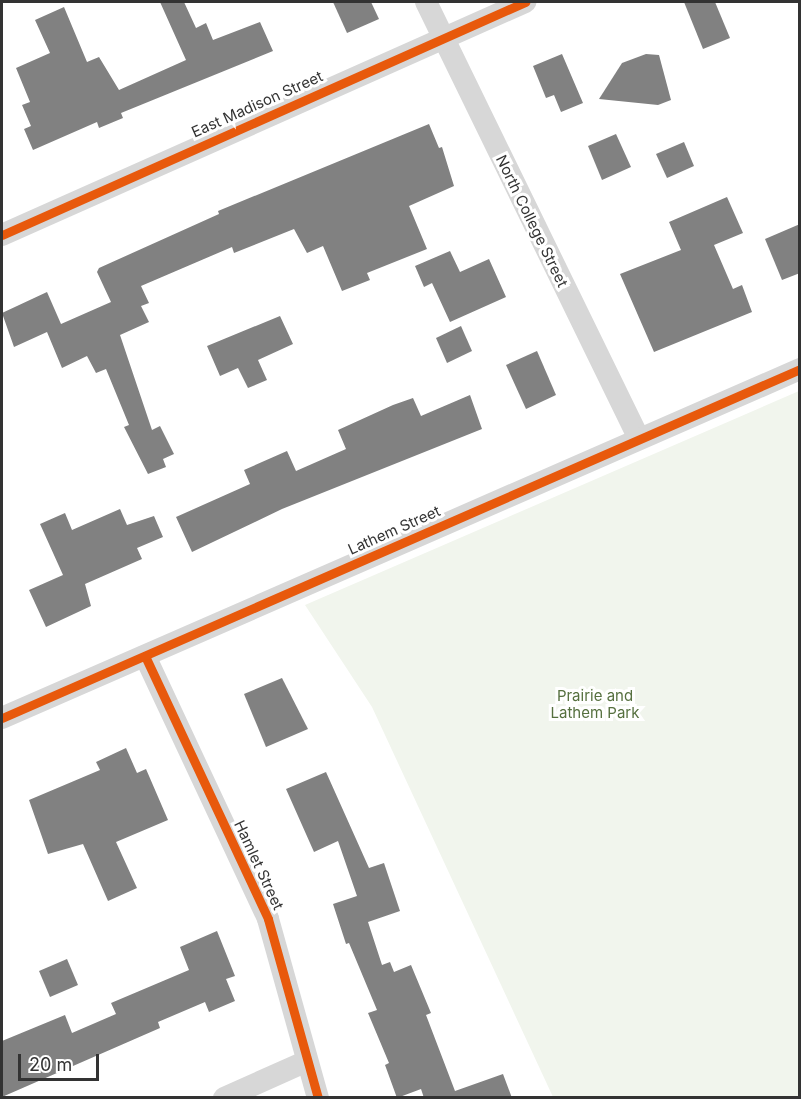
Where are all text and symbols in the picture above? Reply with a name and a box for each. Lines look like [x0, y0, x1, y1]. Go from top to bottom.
street label: East Madison Street [189, 67, 325, 141]
street label: North College Street [492, 152, 572, 290]
street label: Lathem Street [345, 502, 443, 558]
park label: Prairie and Lathem Park [551, 686, 639, 721]
street label: Hamlet Street [230, 817, 288, 913]
scale bar [21, 1042, 102, 1080]
text: 20 m [29, 1054, 72, 1075]

